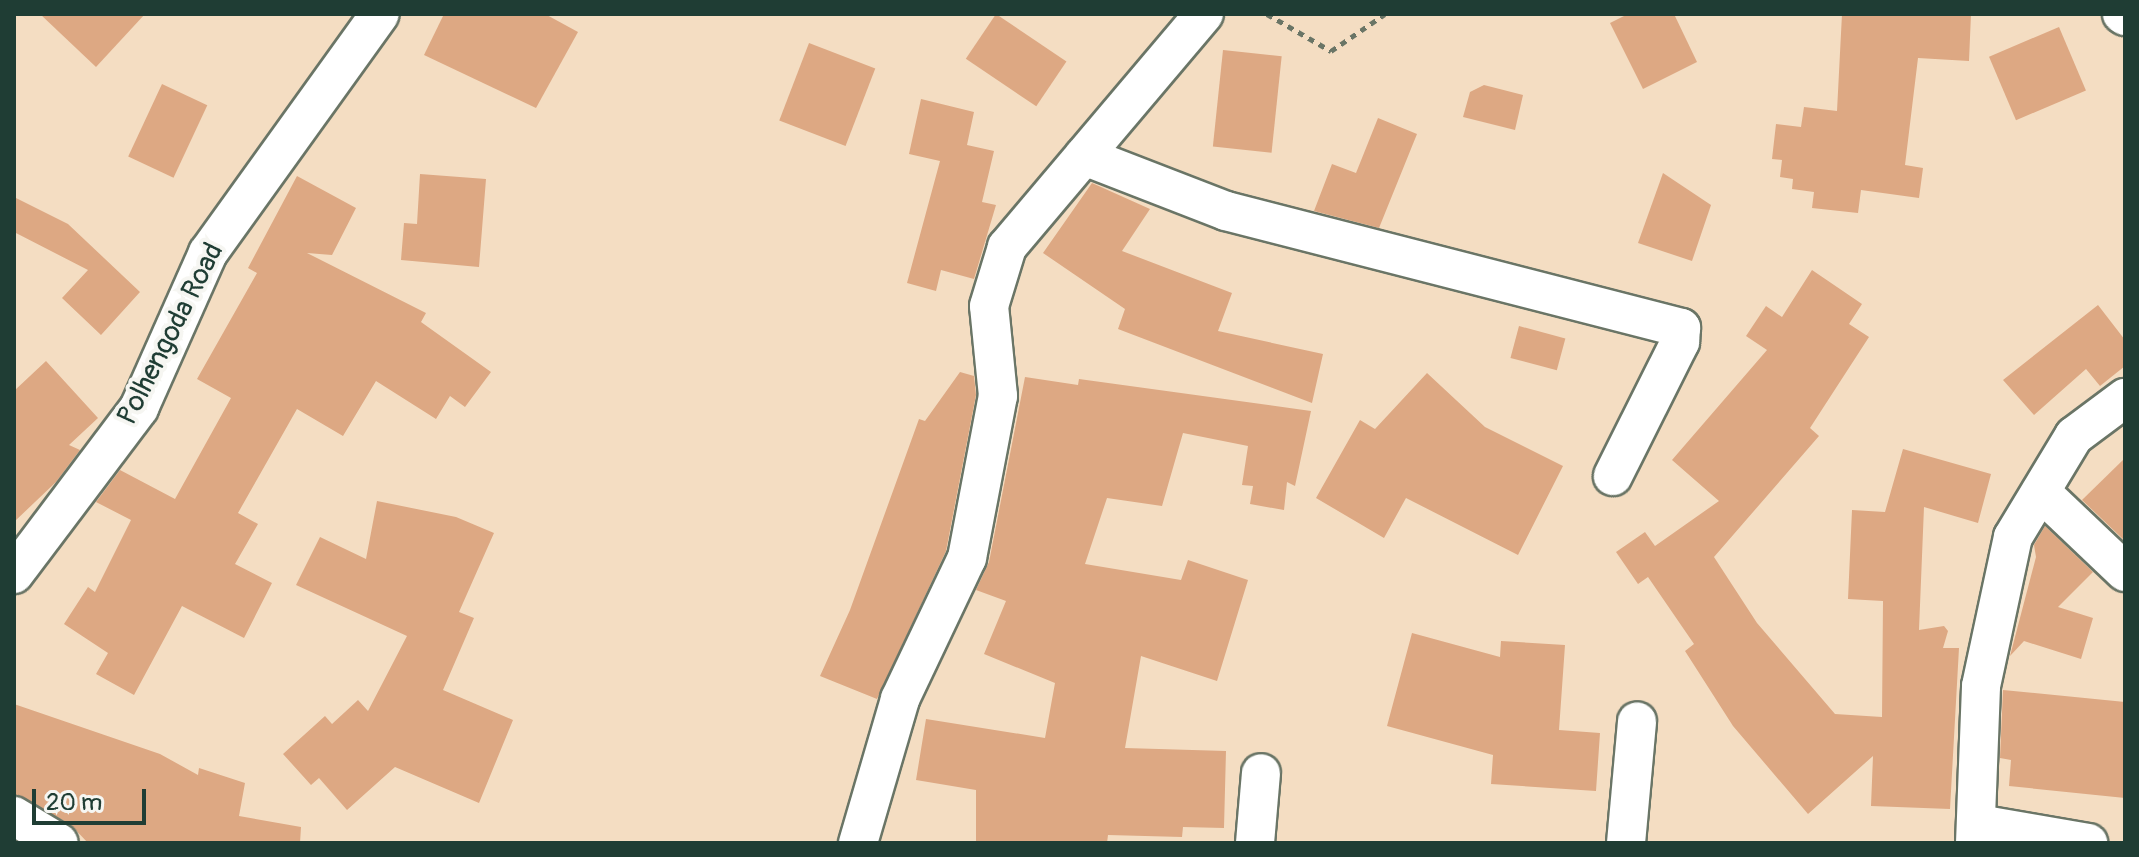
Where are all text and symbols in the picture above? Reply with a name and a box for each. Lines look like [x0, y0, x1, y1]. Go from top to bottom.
street label: Polhengoda Road [111, 238, 231, 430]
scale bar [36, 773, 150, 823]
text: 20 m [46, 788, 102, 817]

